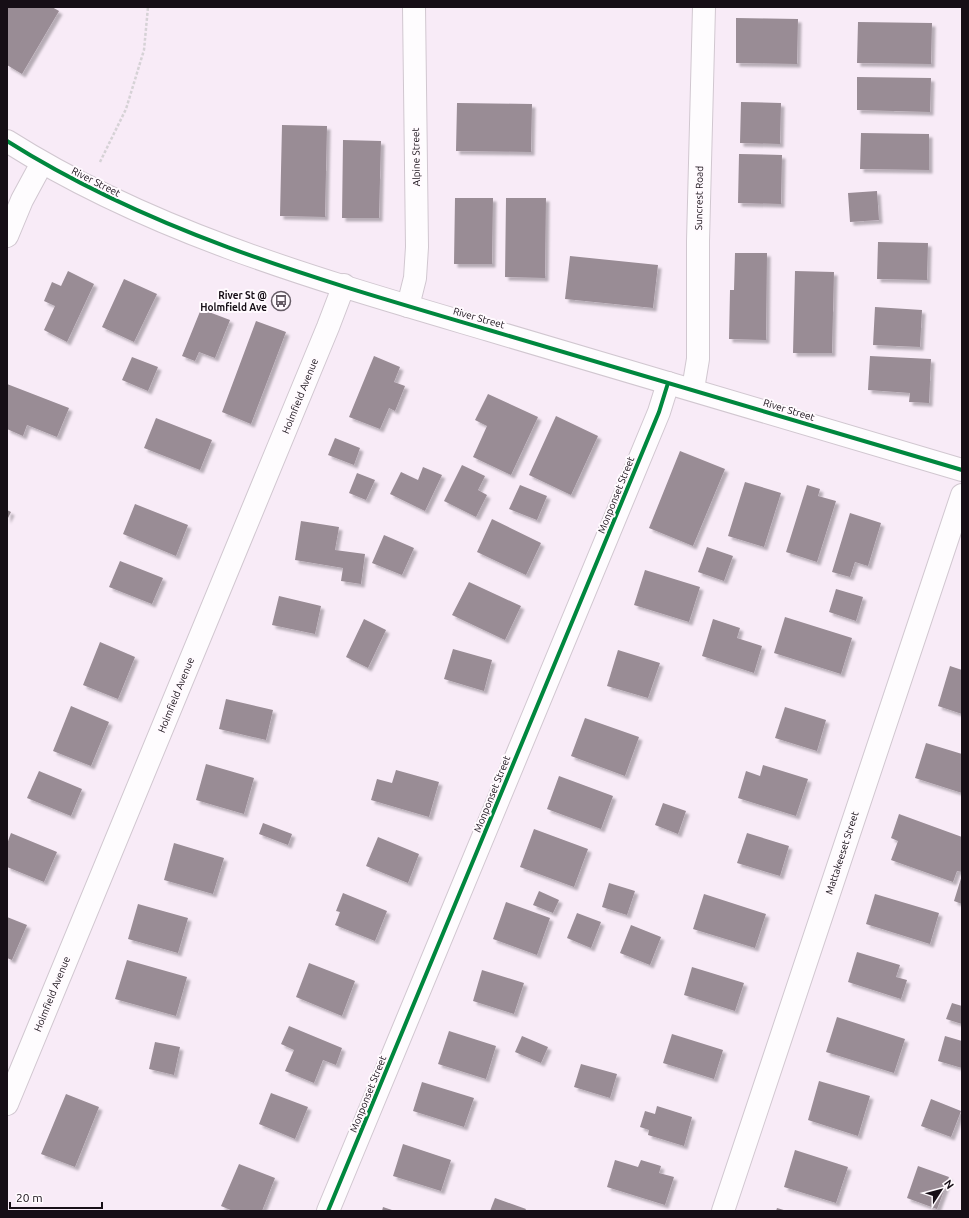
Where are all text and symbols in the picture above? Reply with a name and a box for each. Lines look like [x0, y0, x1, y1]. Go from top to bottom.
street label: Alpine Street [410, 127, 422, 187]
street label: River Street [70, 165, 122, 199]
street label: Suncrest Road [693, 166, 705, 230]
place label: River St @ Holmfield Ave [200, 290, 267, 313]
bus stop icon: River St @ Holmfield Ave [270, 290, 292, 312]
street label: River Street [452, 305, 506, 331]
street label: Holmfield Avenue [280, 357, 320, 435]
street label: River Street [762, 397, 816, 423]
street label: Monponset Street [596, 455, 636, 535]
street label: Holmfield Avenue [156, 656, 196, 734]
street label: Monponset Street [472, 754, 512, 834]
street label: Mattakeeset Street [823, 810, 861, 896]
street label: Holmfield Avenue [32, 955, 72, 1033]
street label: Monponset Street [348, 1054, 388, 1134]
north arrow [921, 1170, 961, 1210]
text: N [942, 1177, 956, 1191]
scale bar [10, 1184, 102, 1210]
text: 20 m [16, 1191, 43, 1204]

